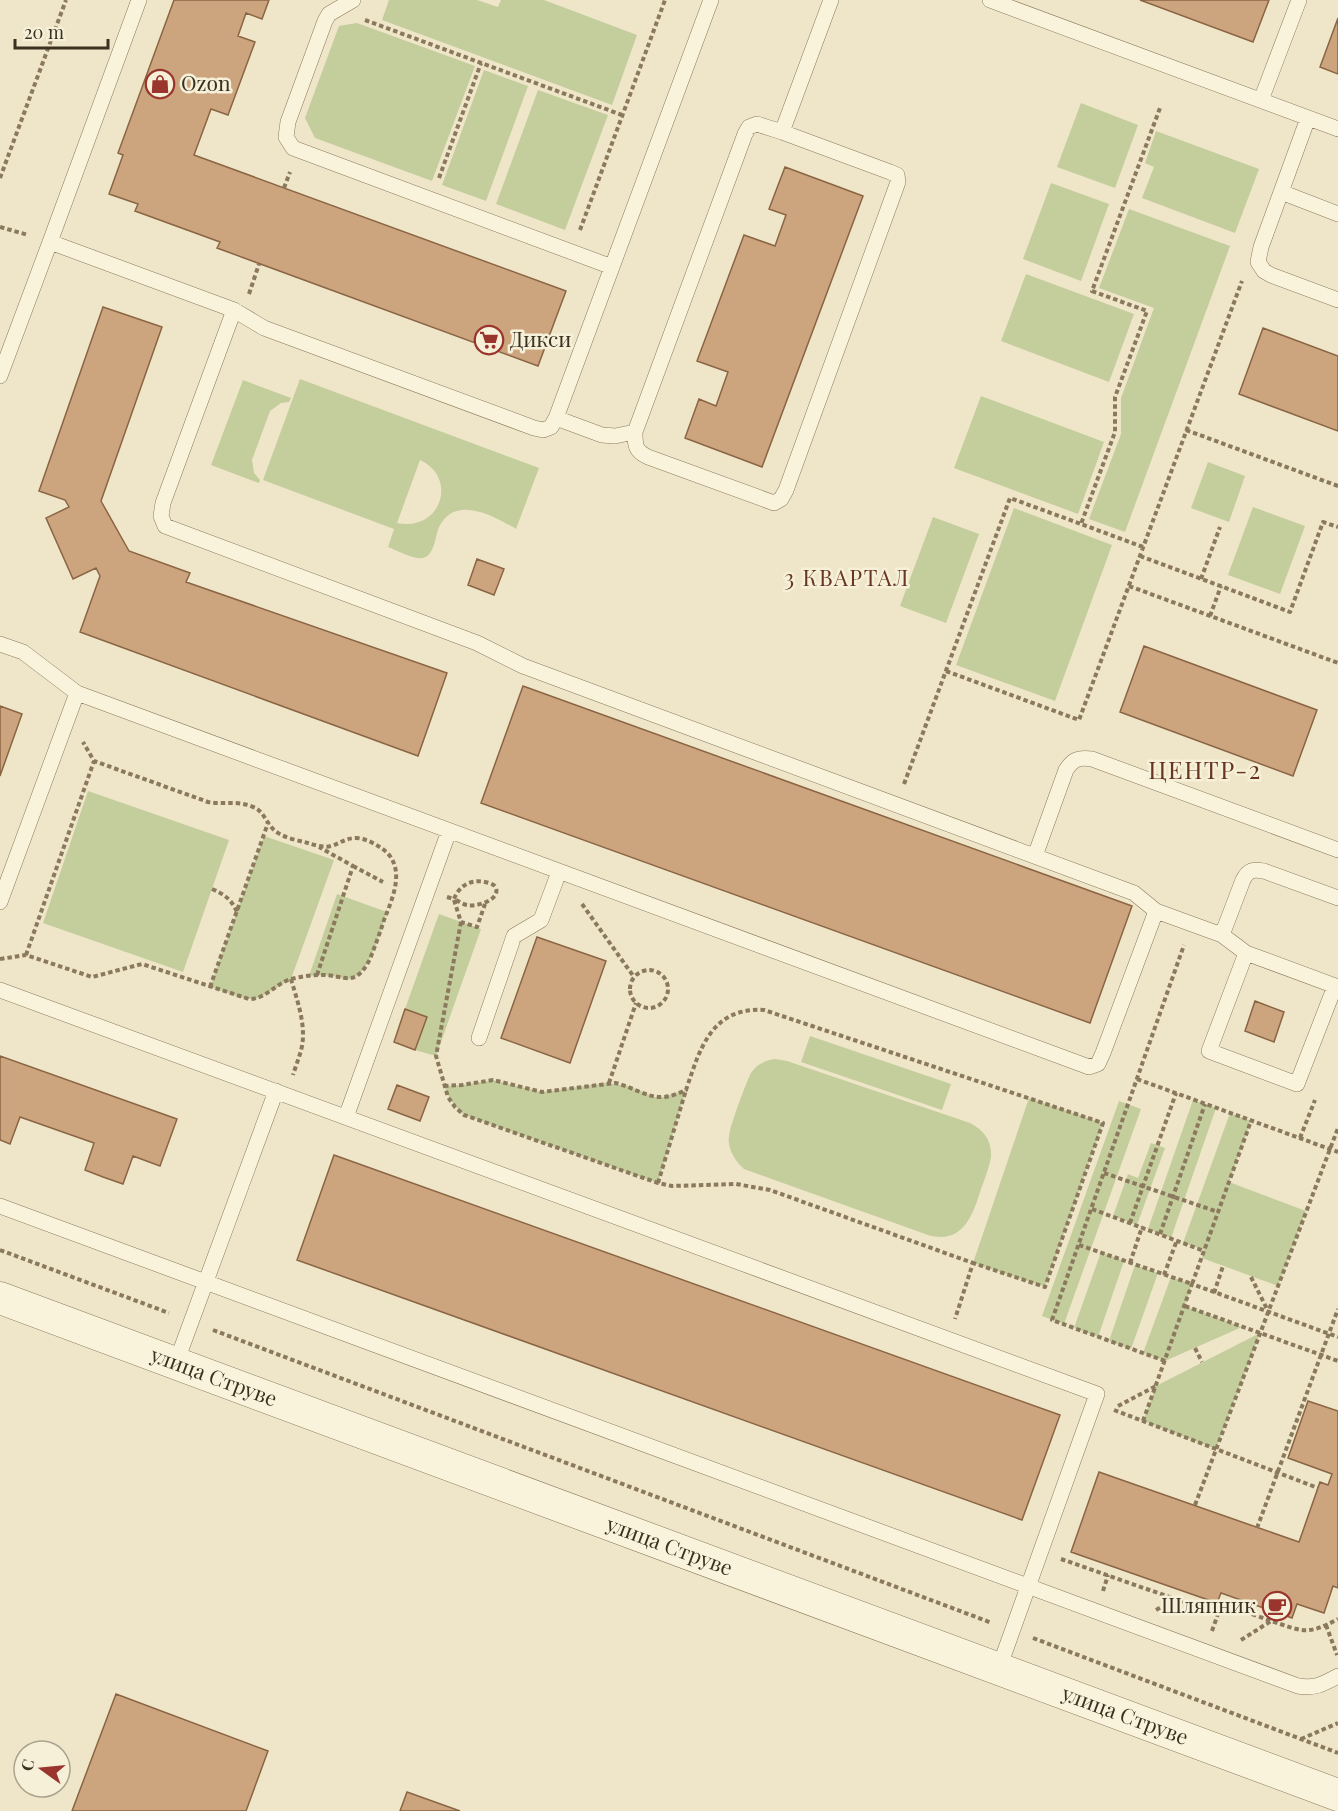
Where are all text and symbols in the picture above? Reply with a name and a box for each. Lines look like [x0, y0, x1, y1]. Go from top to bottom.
scale bar [15, 12, 108, 50]
text: 20 m [24, 20, 64, 44]
shop icon: Ozon [144, 68, 176, 100]
place label: Ozon [181, 68, 231, 96]
supermarket icon: Дикси [473, 324, 505, 356]
place label: Дикси [510, 324, 571, 352]
district label: 3 КВАРТАЛ [784, 562, 910, 592]
district label: ЦЕНТР-2 [1148, 753, 1262, 785]
street label: улица Струве [146, 1339, 282, 1412]
street label: улица Струве [602, 1508, 737, 1581]
place label: Шляпник [1161, 1590, 1256, 1618]
cafe icon: Шляпник [1261, 1590, 1293, 1622]
street label: улица Струве [1058, 1677, 1193, 1750]
north arrow [12, 1739, 72, 1799]
text: С [15, 1757, 39, 1773]

